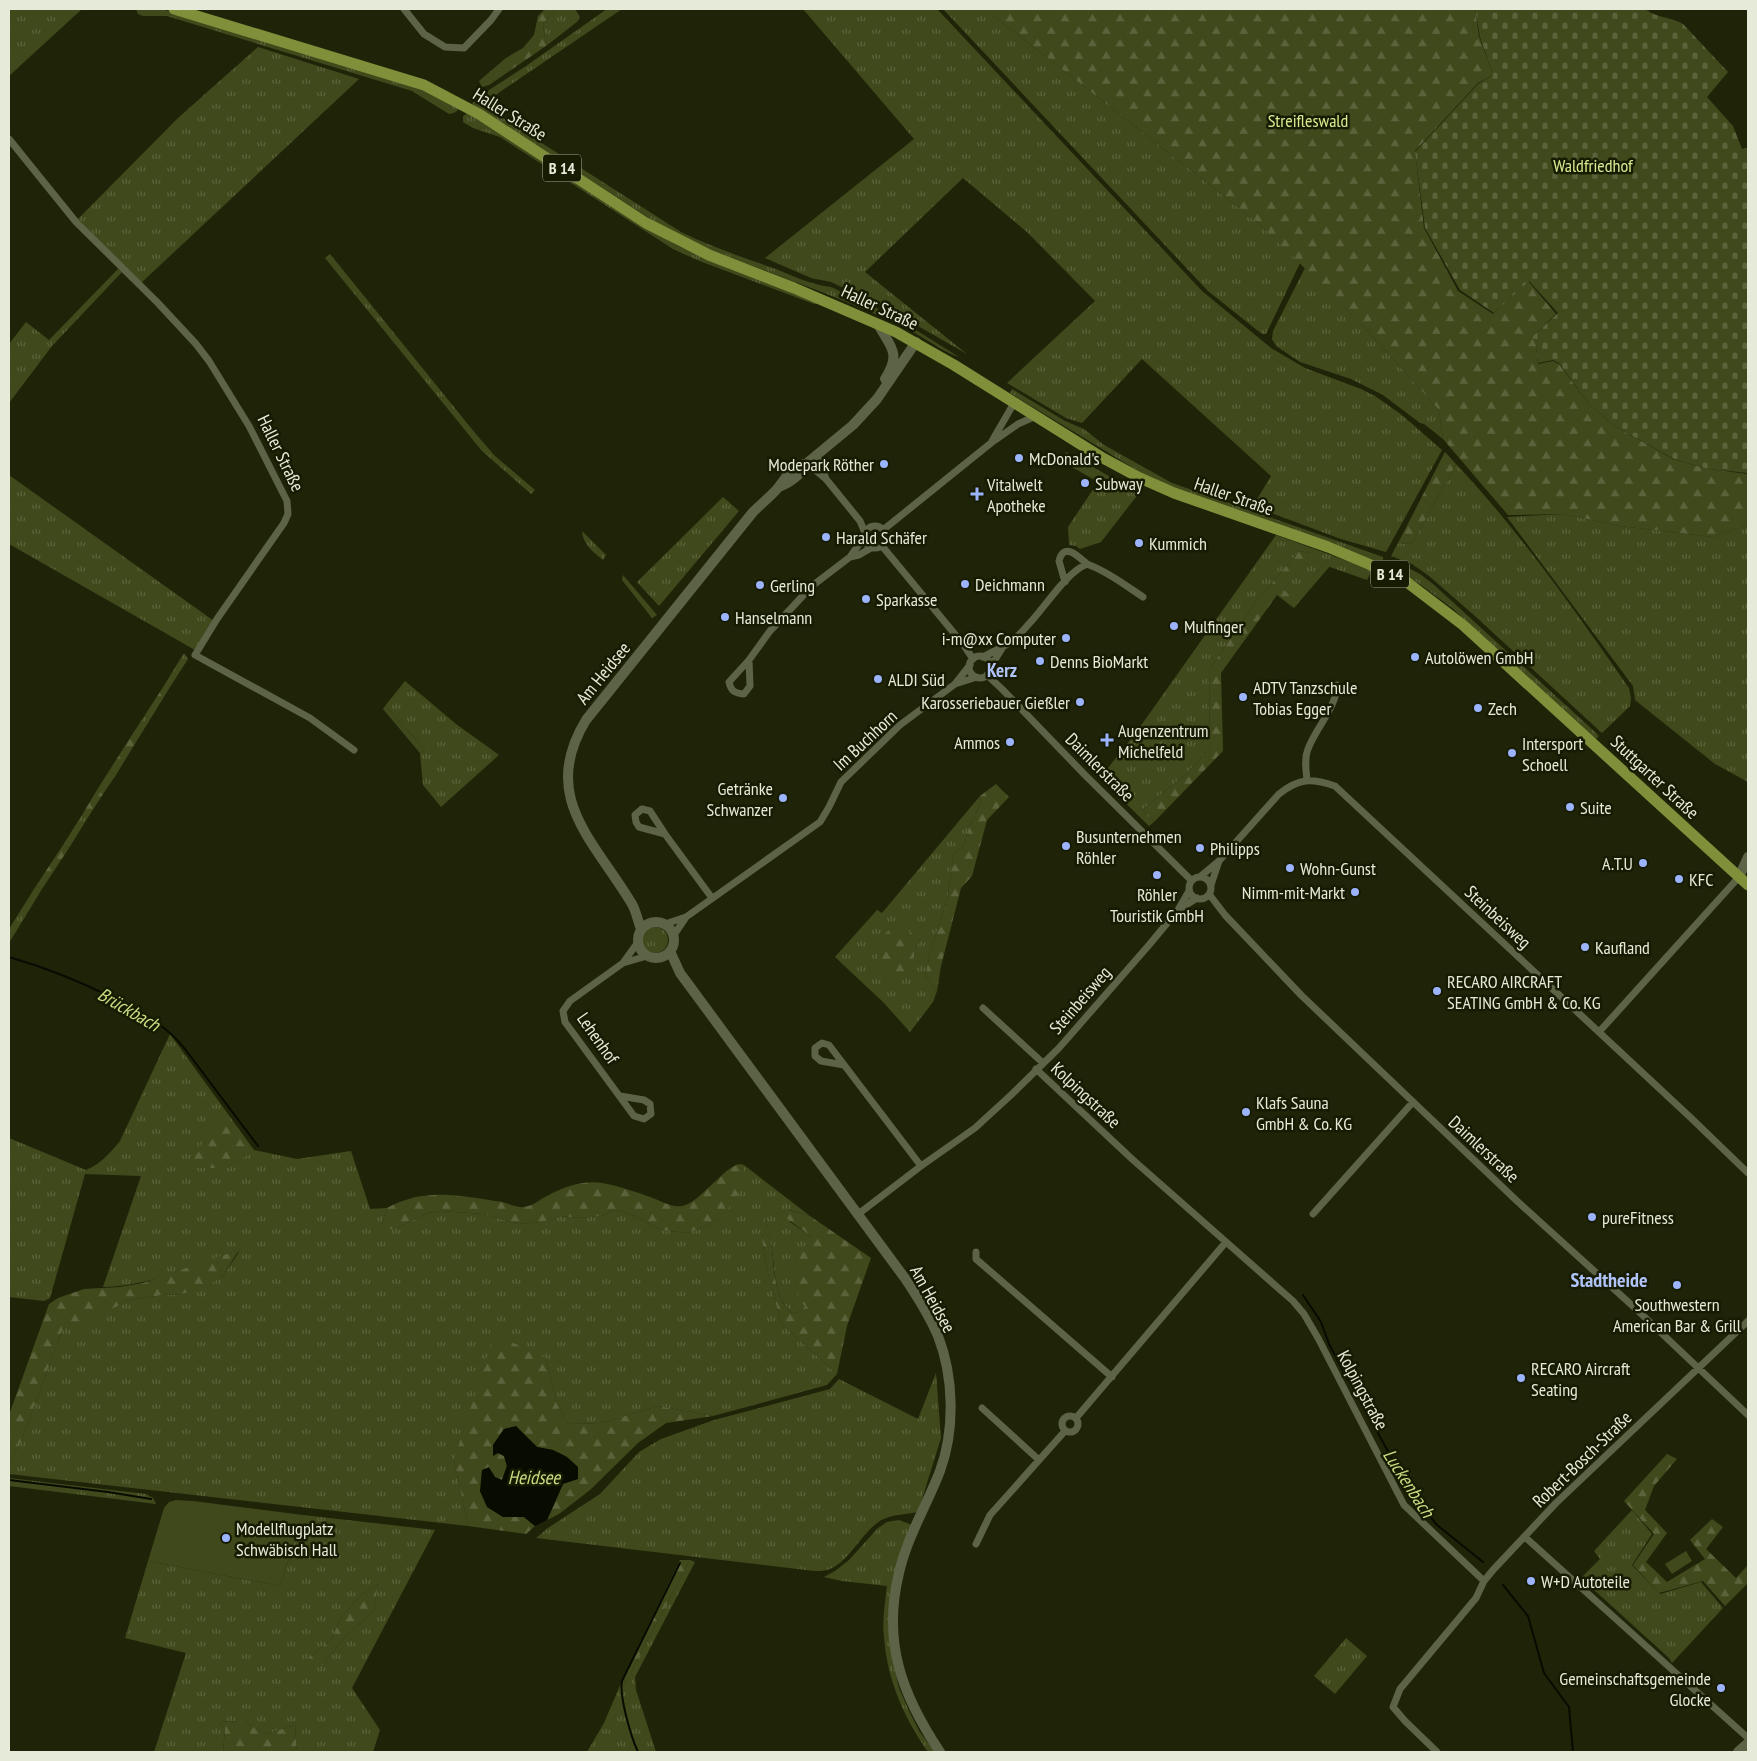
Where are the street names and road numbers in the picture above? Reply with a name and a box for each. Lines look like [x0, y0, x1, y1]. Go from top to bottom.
street label: Haller Straße [469, 82, 551, 146]
road number: B 14 [543, 154, 581, 182]
street label: Haller Straße [838, 279, 922, 335]
street label: Haller Straße [253, 411, 309, 495]
street label: Haller Straße [1191, 472, 1277, 520]
road number: B 14 [1371, 560, 1409, 588]
street label: Am Heidsee [571, 637, 635, 709]
street label: Im Buchhorn [828, 705, 902, 775]
street label: Daimlerstraße [1061, 728, 1139, 806]
street label: Stuttgarter Straße [1606, 730, 1704, 824]
street label: Steinbeisweg [1460, 880, 1536, 954]
street label: Steinbeisweg [1044, 961, 1116, 1039]
street label: Lehenhof [572, 1008, 625, 1069]
street label: Kolpingstraße [1046, 1057, 1126, 1133]
street label: Daimlerstraße [1444, 1111, 1524, 1187]
street label: Am Heidsee [905, 1261, 961, 1337]
street label: Kolpingstraße [1332, 1346, 1394, 1434]
street label: Robert-Bosch-Straße [1528, 1406, 1636, 1512]

